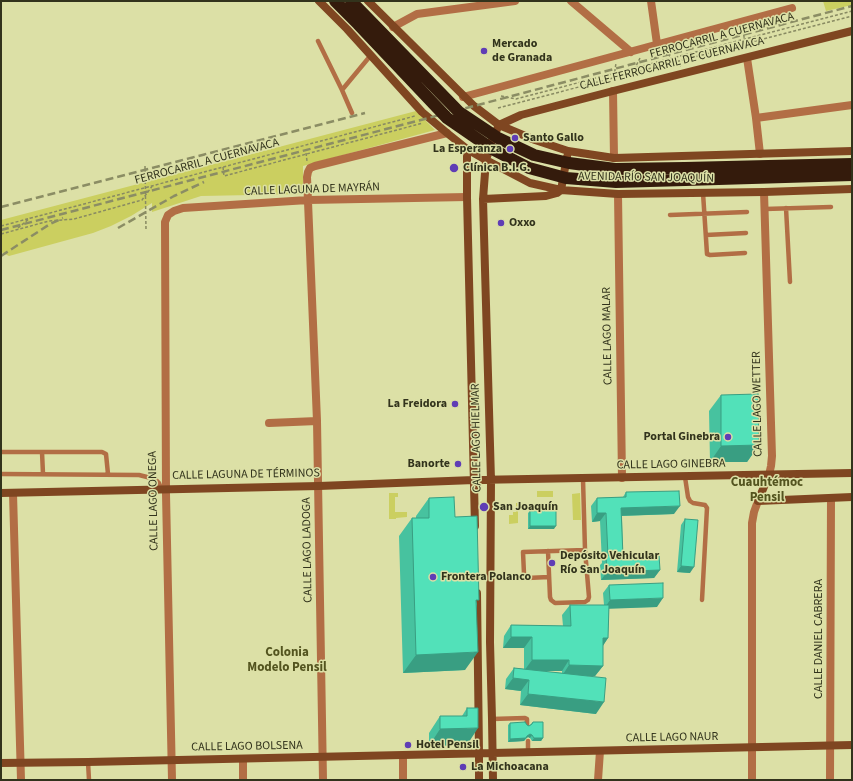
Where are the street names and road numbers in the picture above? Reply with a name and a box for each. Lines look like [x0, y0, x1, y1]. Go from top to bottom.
street label: FERROCARRIL A CUERNAVACA [648, 10, 796, 62]
street label: CALLE FERROCARRIL DE CUERNAVACA [578, 34, 766, 94]
street label: FERROCARRIL A CUERNAVACA [133, 136, 281, 188]
street label: AVENIDA RÍO SAN JOAQUÍN [578, 170, 714, 186]
street label: CALLE LAGUNA DE MAYRÁN [244, 180, 380, 200]
street label: CALLE LAGO MALAR [600, 287, 616, 385]
street label: CALLE LAGO WETTER [750, 351, 766, 457]
street label: CALLE LAGO HIELMAR [469, 383, 485, 493]
street label: CALLE LAGO ONEGA [146, 451, 162, 551]
street label: CALLE LAGO GINEBRA [616, 457, 726, 473]
street label: CALLE LAGUNA DE TÉRMINOS [172, 467, 320, 483]
street label: CALLE LAGO LADOGA [300, 497, 316, 603]
street label: CALLE DANIEL CABRERA [812, 579, 826, 699]
street label: CALLE LAGO NAUR [626, 730, 718, 746]
street label: CALLE LAGO BOLSENA [191, 739, 303, 755]

